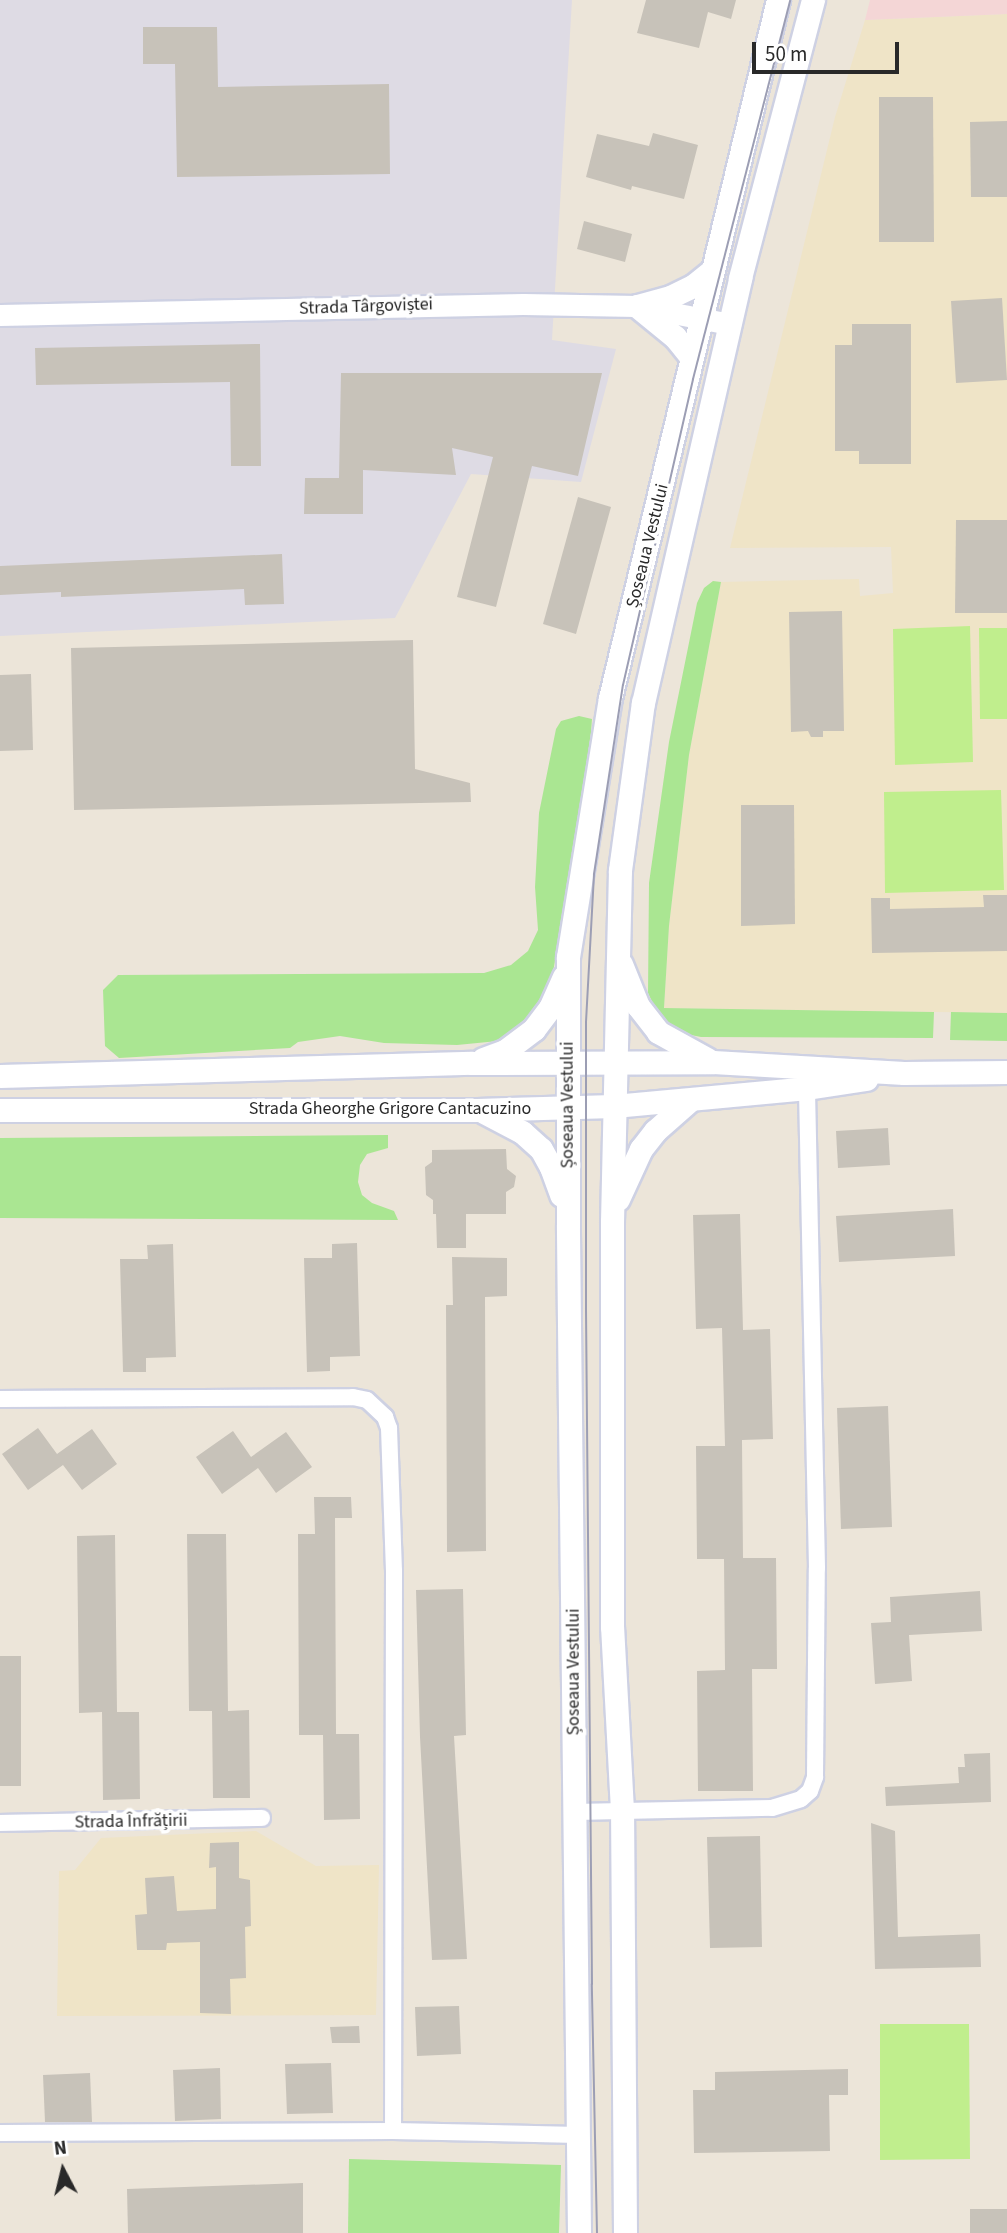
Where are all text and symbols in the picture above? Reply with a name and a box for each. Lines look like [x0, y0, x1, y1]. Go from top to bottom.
scale bar [755, 28, 902, 72]
text: 50 m [765, 39, 807, 69]
street label: Strada Târgoviștei [299, 294, 433, 320]
street label: Șoseaua Vestului [622, 482, 674, 610]
street label: Șoseaua Vestului [557, 1042, 579, 1168]
street label: Strada Gheorghe Grigore Cantacuzino [249, 1098, 531, 1120]
street label: Șoseaua Vestului [563, 1609, 585, 1735]
street label: Strada Înfrățirii [74, 1810, 188, 1834]
text: N [52, 2134, 68, 2163]
north arrow [28, 2135, 98, 2205]

